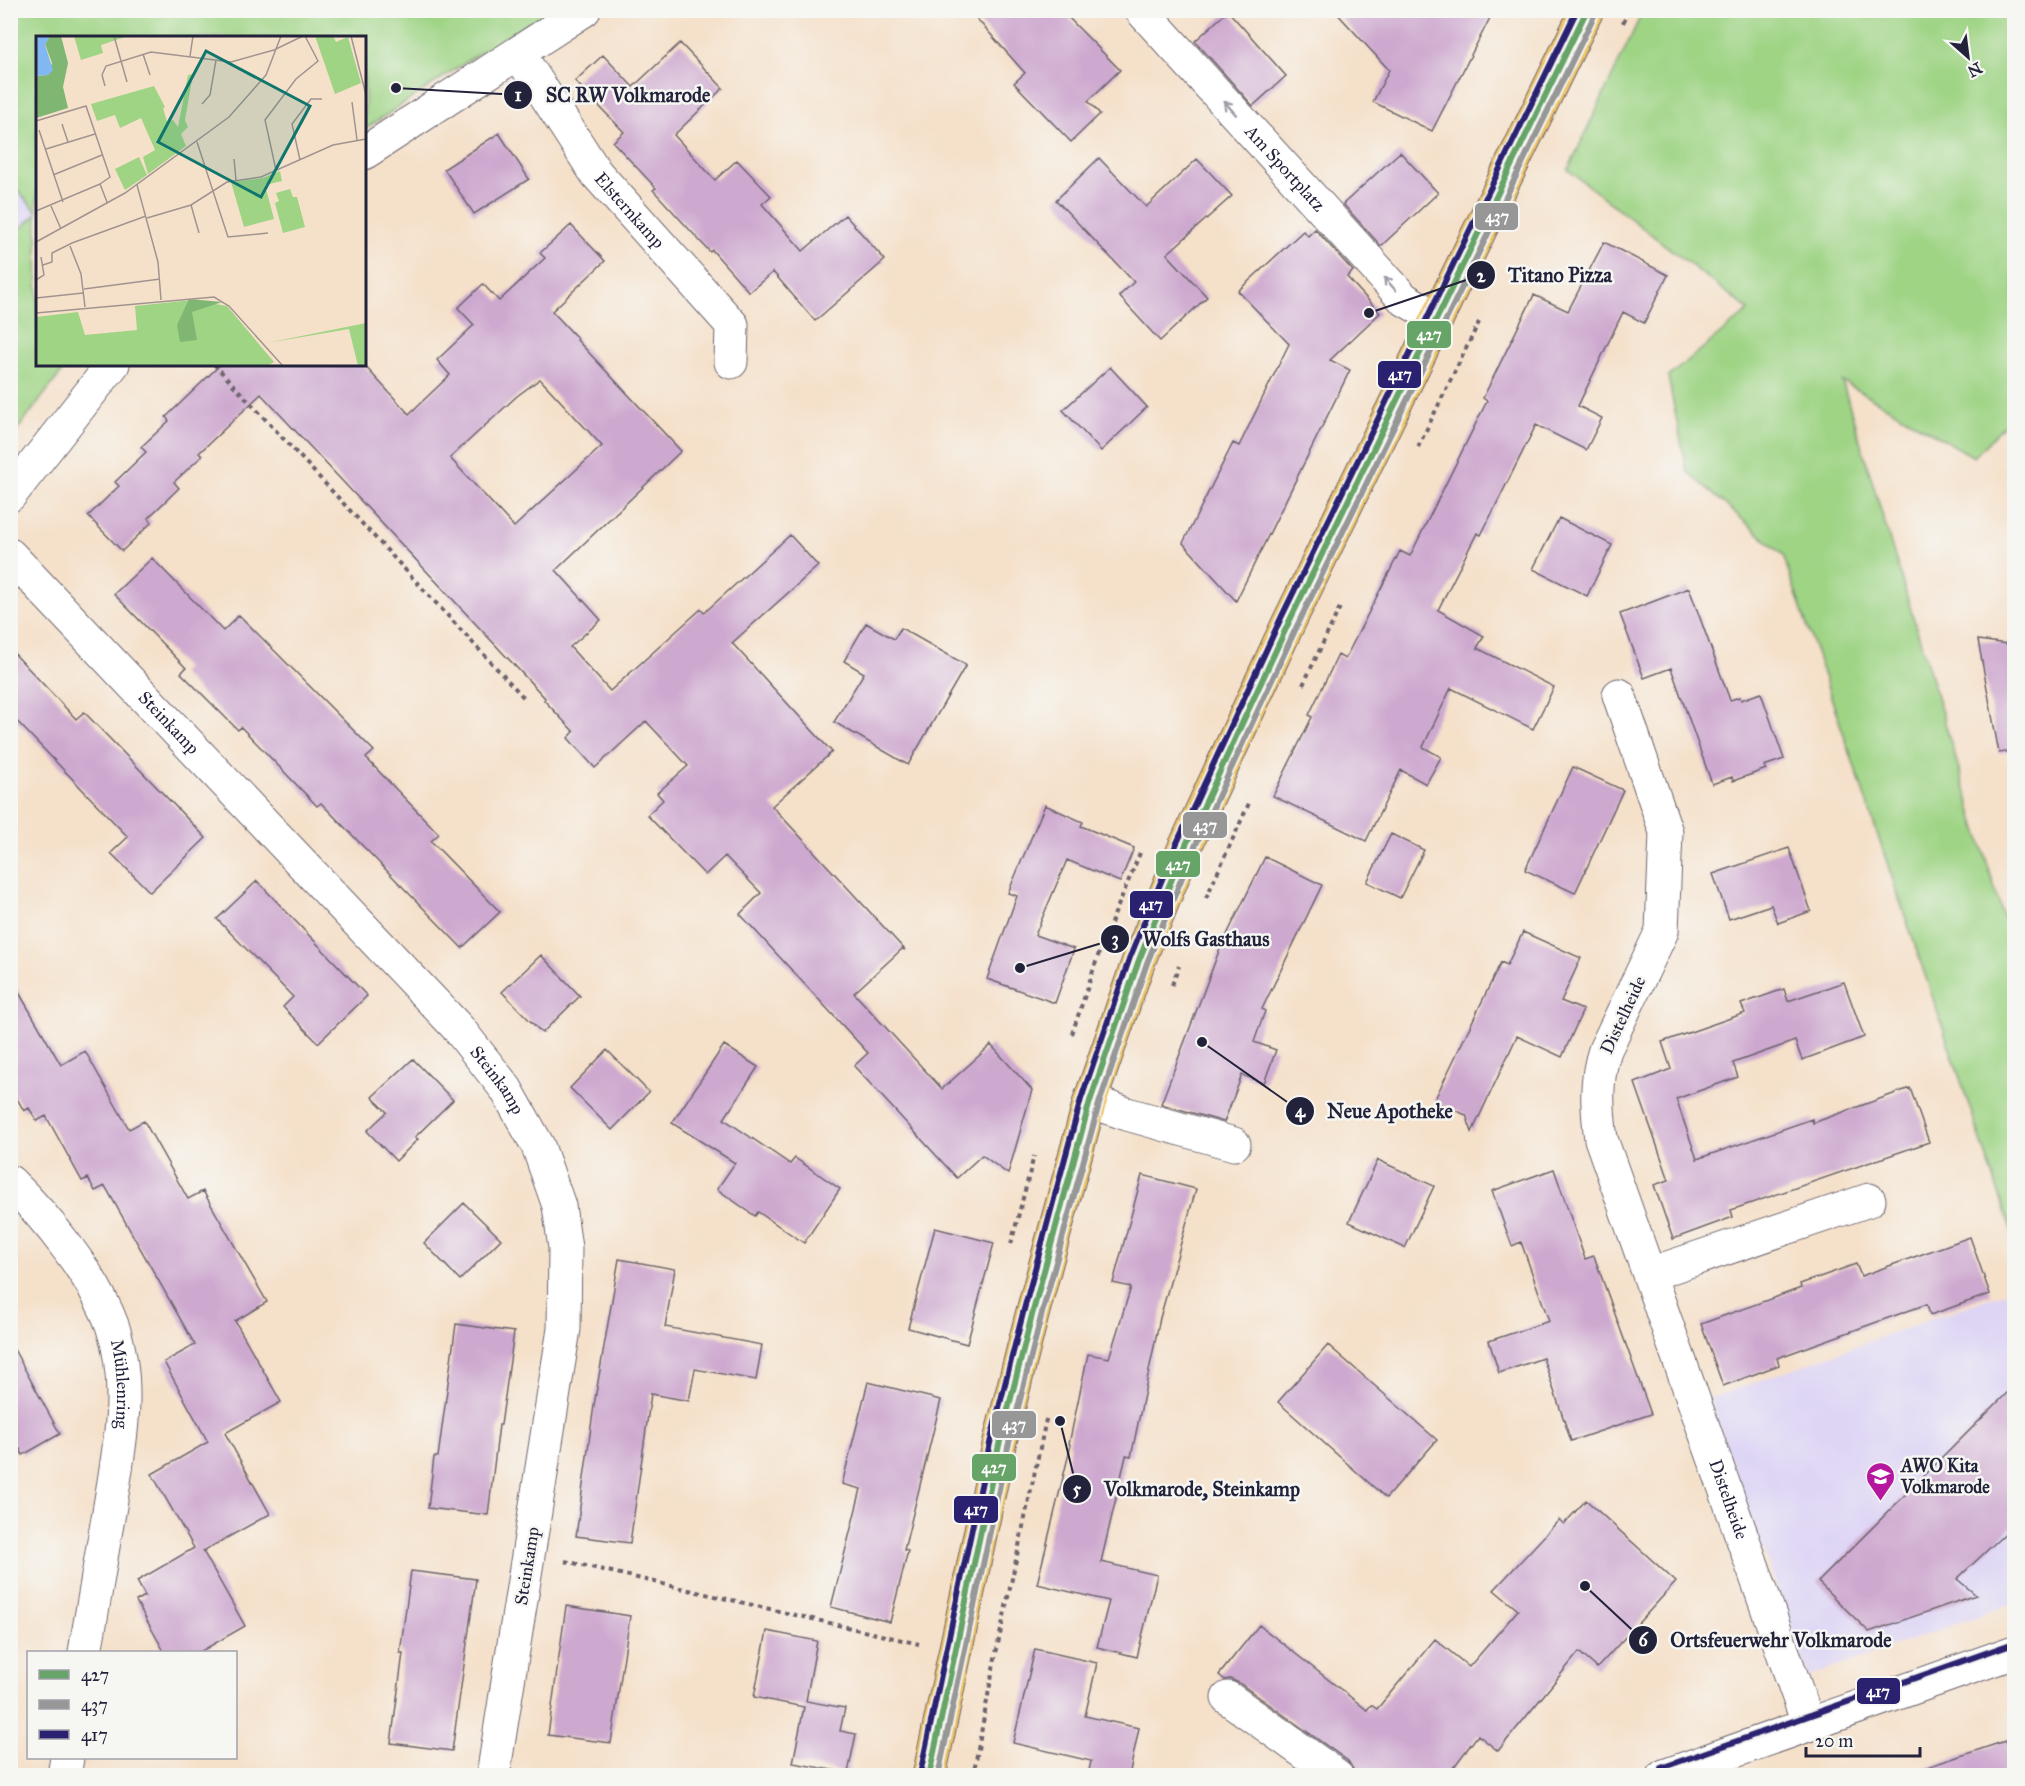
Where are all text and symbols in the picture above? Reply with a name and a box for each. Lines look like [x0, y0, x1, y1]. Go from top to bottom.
north arrow [1938, 27, 1998, 87]
inset map [36, 36, 366, 366]
text: N [1964, 58, 1985, 82]
callout: SC RW Volkmarode [503, 76, 722, 114]
text: SC RW Volkmarode [546, 83, 711, 107]
text: 1 [514, 84, 522, 106]
one-way arrow [1223, 101, 1237, 116]
street label: Am Sportplatz [1240, 120, 1330, 216]
street label: Elsternkamp [590, 168, 669, 253]
line badge: 437 [1474, 202, 1519, 231]
text: 437 [1485, 207, 1509, 227]
callout: Titano Pizza [1466, 256, 1624, 294]
text: Titano Pizza [1507, 263, 1612, 287]
text: 2 [1477, 265, 1487, 287]
one-way arrow [1383, 277, 1397, 292]
line badge: 427 [1406, 320, 1452, 349]
text: 427 [1417, 325, 1442, 345]
line badge: 417 [1377, 360, 1422, 389]
text: 417 [1388, 365, 1412, 385]
street label: Steinkamp [134, 686, 204, 759]
line badge: 437 [1182, 811, 1228, 839]
text: 437 [1193, 816, 1217, 836]
line badge: 427 [1155, 850, 1201, 878]
text: 427 [1166, 855, 1191, 875]
line badge: 417 [1129, 890, 1174, 919]
text: 417 [1139, 895, 1163, 915]
callout: Wolfs Gasthaus [1100, 920, 1281, 958]
text: Wolfs Gasthaus [1142, 927, 1270, 951]
text: 3 [1111, 928, 1119, 951]
street label: Distelheide [1595, 973, 1651, 1057]
street label: Steinkamp [465, 1042, 529, 1118]
callout: Neue Apotheke [1285, 1092, 1464, 1130]
text: Neue Apotheke [1327, 1099, 1454, 1124]
text: 4 [1295, 1100, 1306, 1123]
street label: Mühlenring [106, 1337, 134, 1430]
line badge: 437 [991, 1410, 1037, 1439]
text: 437 [1002, 1415, 1026, 1435]
line badge: 427 [971, 1453, 1017, 1482]
place label: AWO Kita Volkmarode [1900, 1455, 1990, 1498]
street label: Distelheide [1704, 1456, 1753, 1542]
text: 427 [982, 1458, 1007, 1478]
school or university icon: AWO Kita Volkmarode [1864, 1460, 1896, 1502]
callout: Volkmarode, Steinkamp [1062, 1470, 1312, 1508]
text: Volkmarode, Steinkamp [1103, 1477, 1300, 1502]
text: 5 [1073, 1478, 1082, 1500]
line badge: 417 [953, 1495, 999, 1524]
text: 417 [964, 1500, 988, 1520]
street label: Steinkamp [510, 1525, 544, 1607]
callout: Ortsfeuerwehr Volkmarode [1628, 1621, 1904, 1659]
text: Ortsfeuerwehr Volkmarode [1670, 1628, 1892, 1652]
text: 6 [1638, 1629, 1648, 1651]
legend [27, 1651, 237, 1759]
text: 427 [81, 1664, 109, 1686]
line badge: 417 [1856, 1677, 1901, 1705]
text: 417 [1866, 1682, 1890, 1702]
text: 437 [81, 1694, 108, 1716]
scale bar [1806, 1720, 1920, 1758]
text: 417 [81, 1724, 108, 1746]
text: 20 m [1815, 1730, 1853, 1752]

